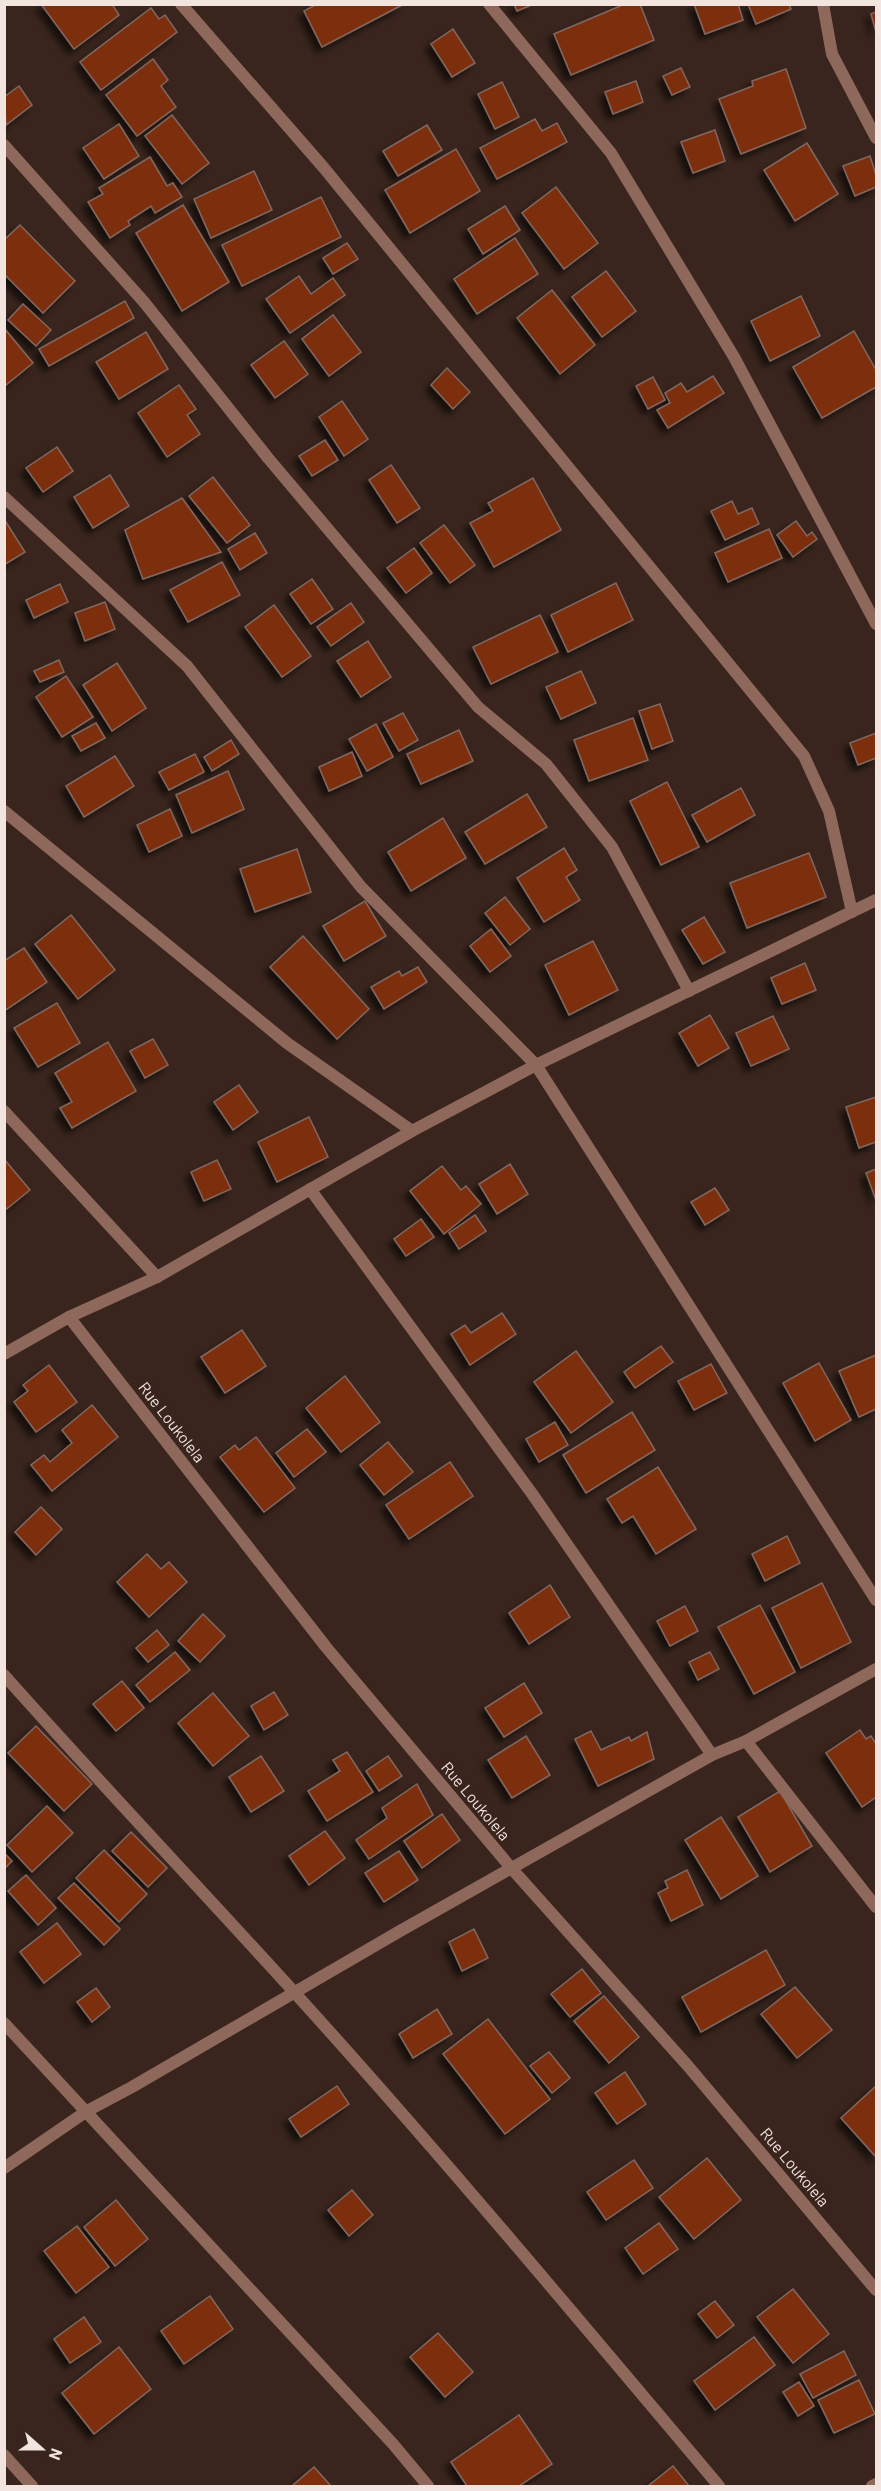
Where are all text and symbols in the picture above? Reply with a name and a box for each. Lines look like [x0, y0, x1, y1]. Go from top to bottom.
street label: Rue Loukolela [135, 1378, 210, 1466]
street label: Rue Loukolela [438, 1757, 515, 1844]
street label: Rue Loukolela [757, 2123, 834, 2210]
north arrow [12, 2419, 72, 2479]
text: N [46, 2446, 67, 2463]

